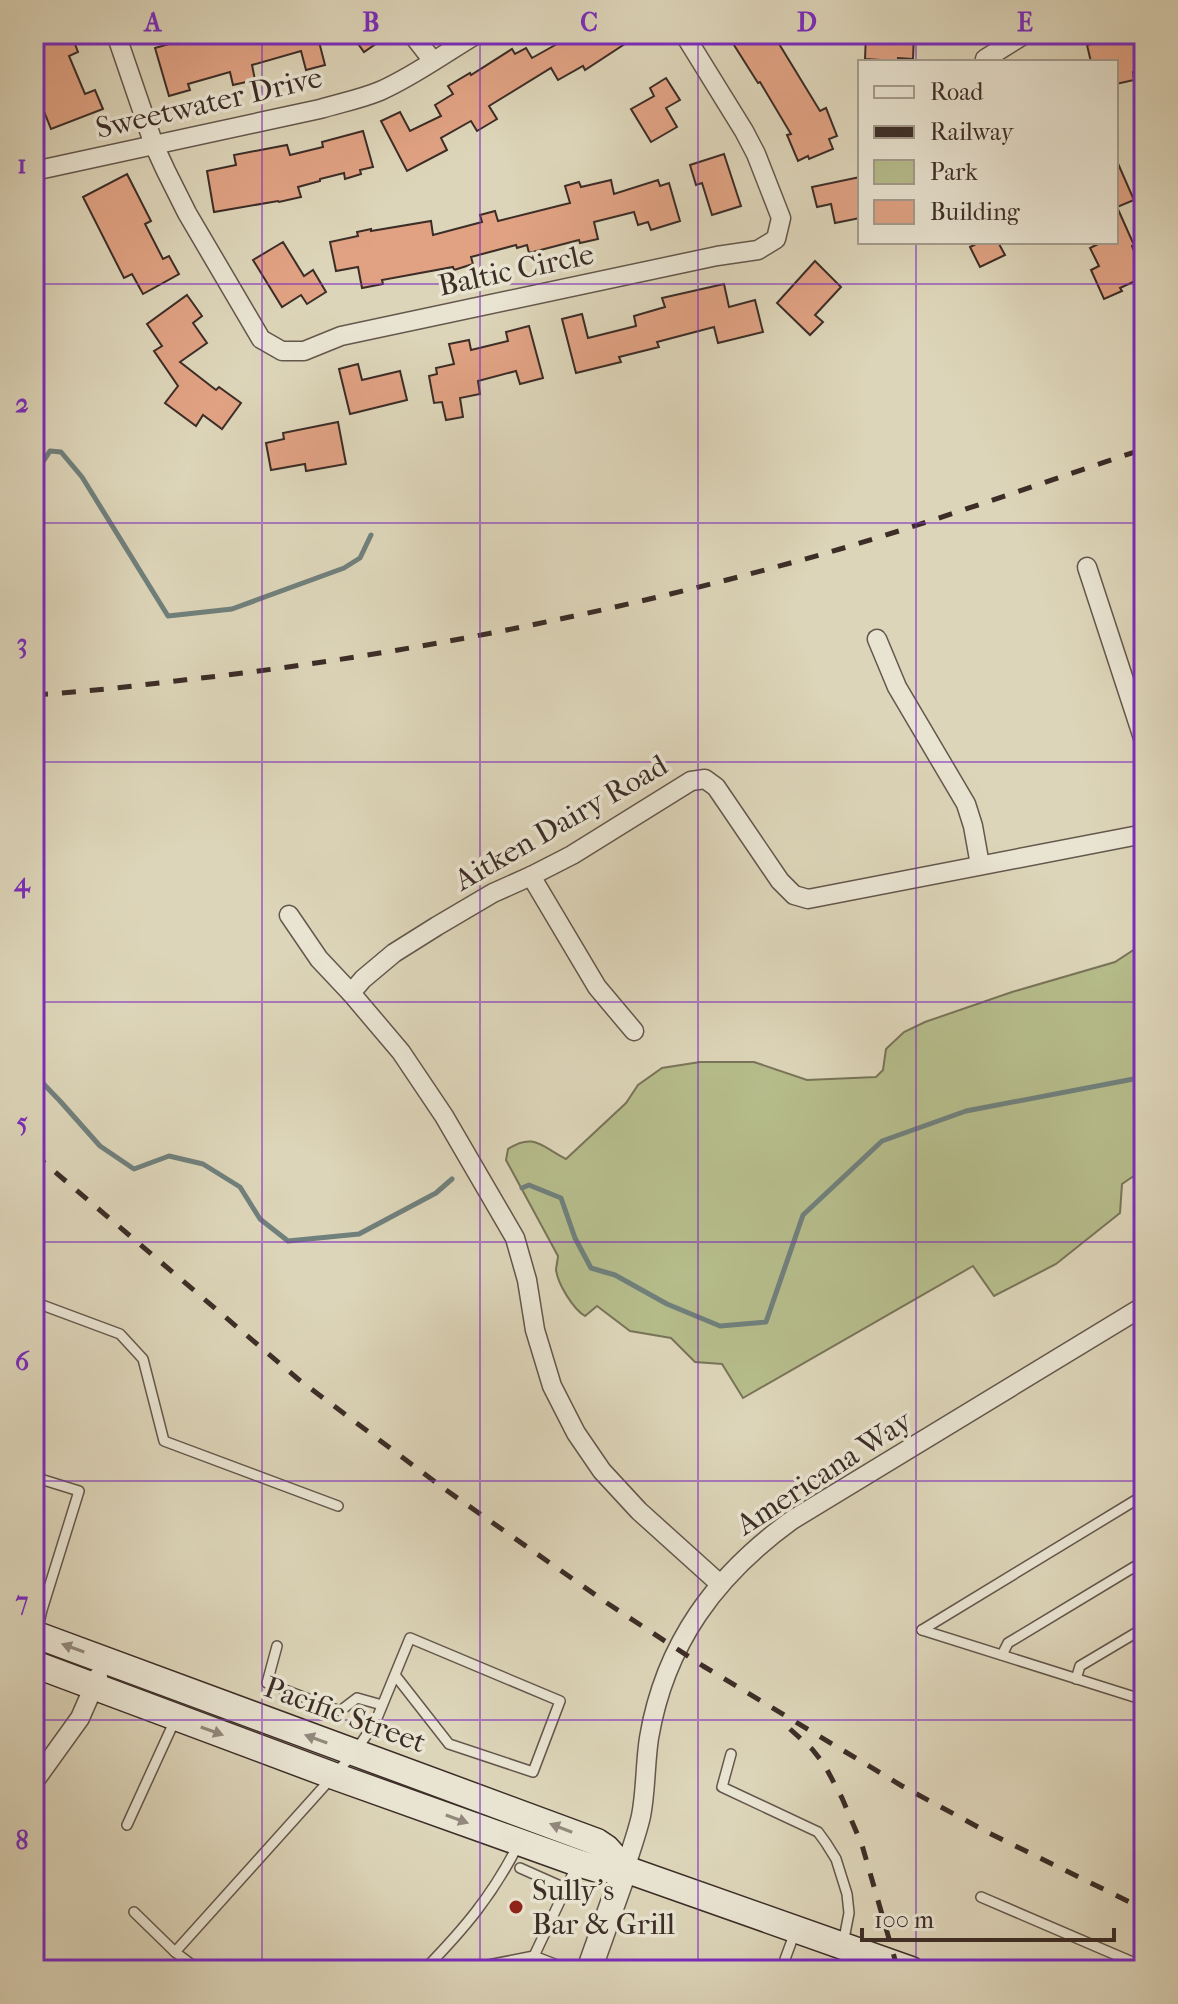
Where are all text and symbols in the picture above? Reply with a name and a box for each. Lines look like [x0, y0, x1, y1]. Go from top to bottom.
text: A [143, 7, 163, 38]
text: B [363, 7, 380, 38]
text: C [580, 7, 598, 38]
text: D [797, 7, 817, 38]
text: E [1017, 7, 1033, 38]
street label: Sweetwater Drive [93, 60, 326, 146]
legend [858, 60, 1118, 244]
text: Road [930, 78, 984, 106]
text: Railway [930, 118, 1015, 146]
text: 1 [17, 149, 27, 180]
text: Park [930, 158, 978, 186]
text: Building [930, 198, 1021, 226]
street label: Baltic Circle [435, 236, 597, 304]
text: 2 [15, 388, 29, 419]
text: 3 [17, 628, 27, 659]
street label: Aitken Dairy Road [447, 747, 674, 899]
text: 4 [13, 867, 31, 899]
text: 5 [16, 1107, 28, 1138]
text: 6 [15, 1346, 30, 1377]
street label: Americana Way [729, 1403, 919, 1543]
text: 7 [15, 1586, 29, 1617]
one-way arrow [61, 1641, 85, 1654]
street label: Pacific Street [259, 1670, 431, 1760]
one-way arrow [200, 1725, 224, 1738]
one-way arrow [304, 1732, 328, 1745]
one-way arrow [445, 1813, 469, 1826]
one-way arrow [548, 1821, 572, 1834]
text: 8 [15, 1825, 29, 1856]
place label: Sully's Bar & Grill [532, 1873, 675, 1942]
scale bar [862, 1892, 1114, 1942]
marker: Sully's Bar & Grill [507, 1898, 525, 1916]
text: 100 m [874, 1906, 934, 1934]

